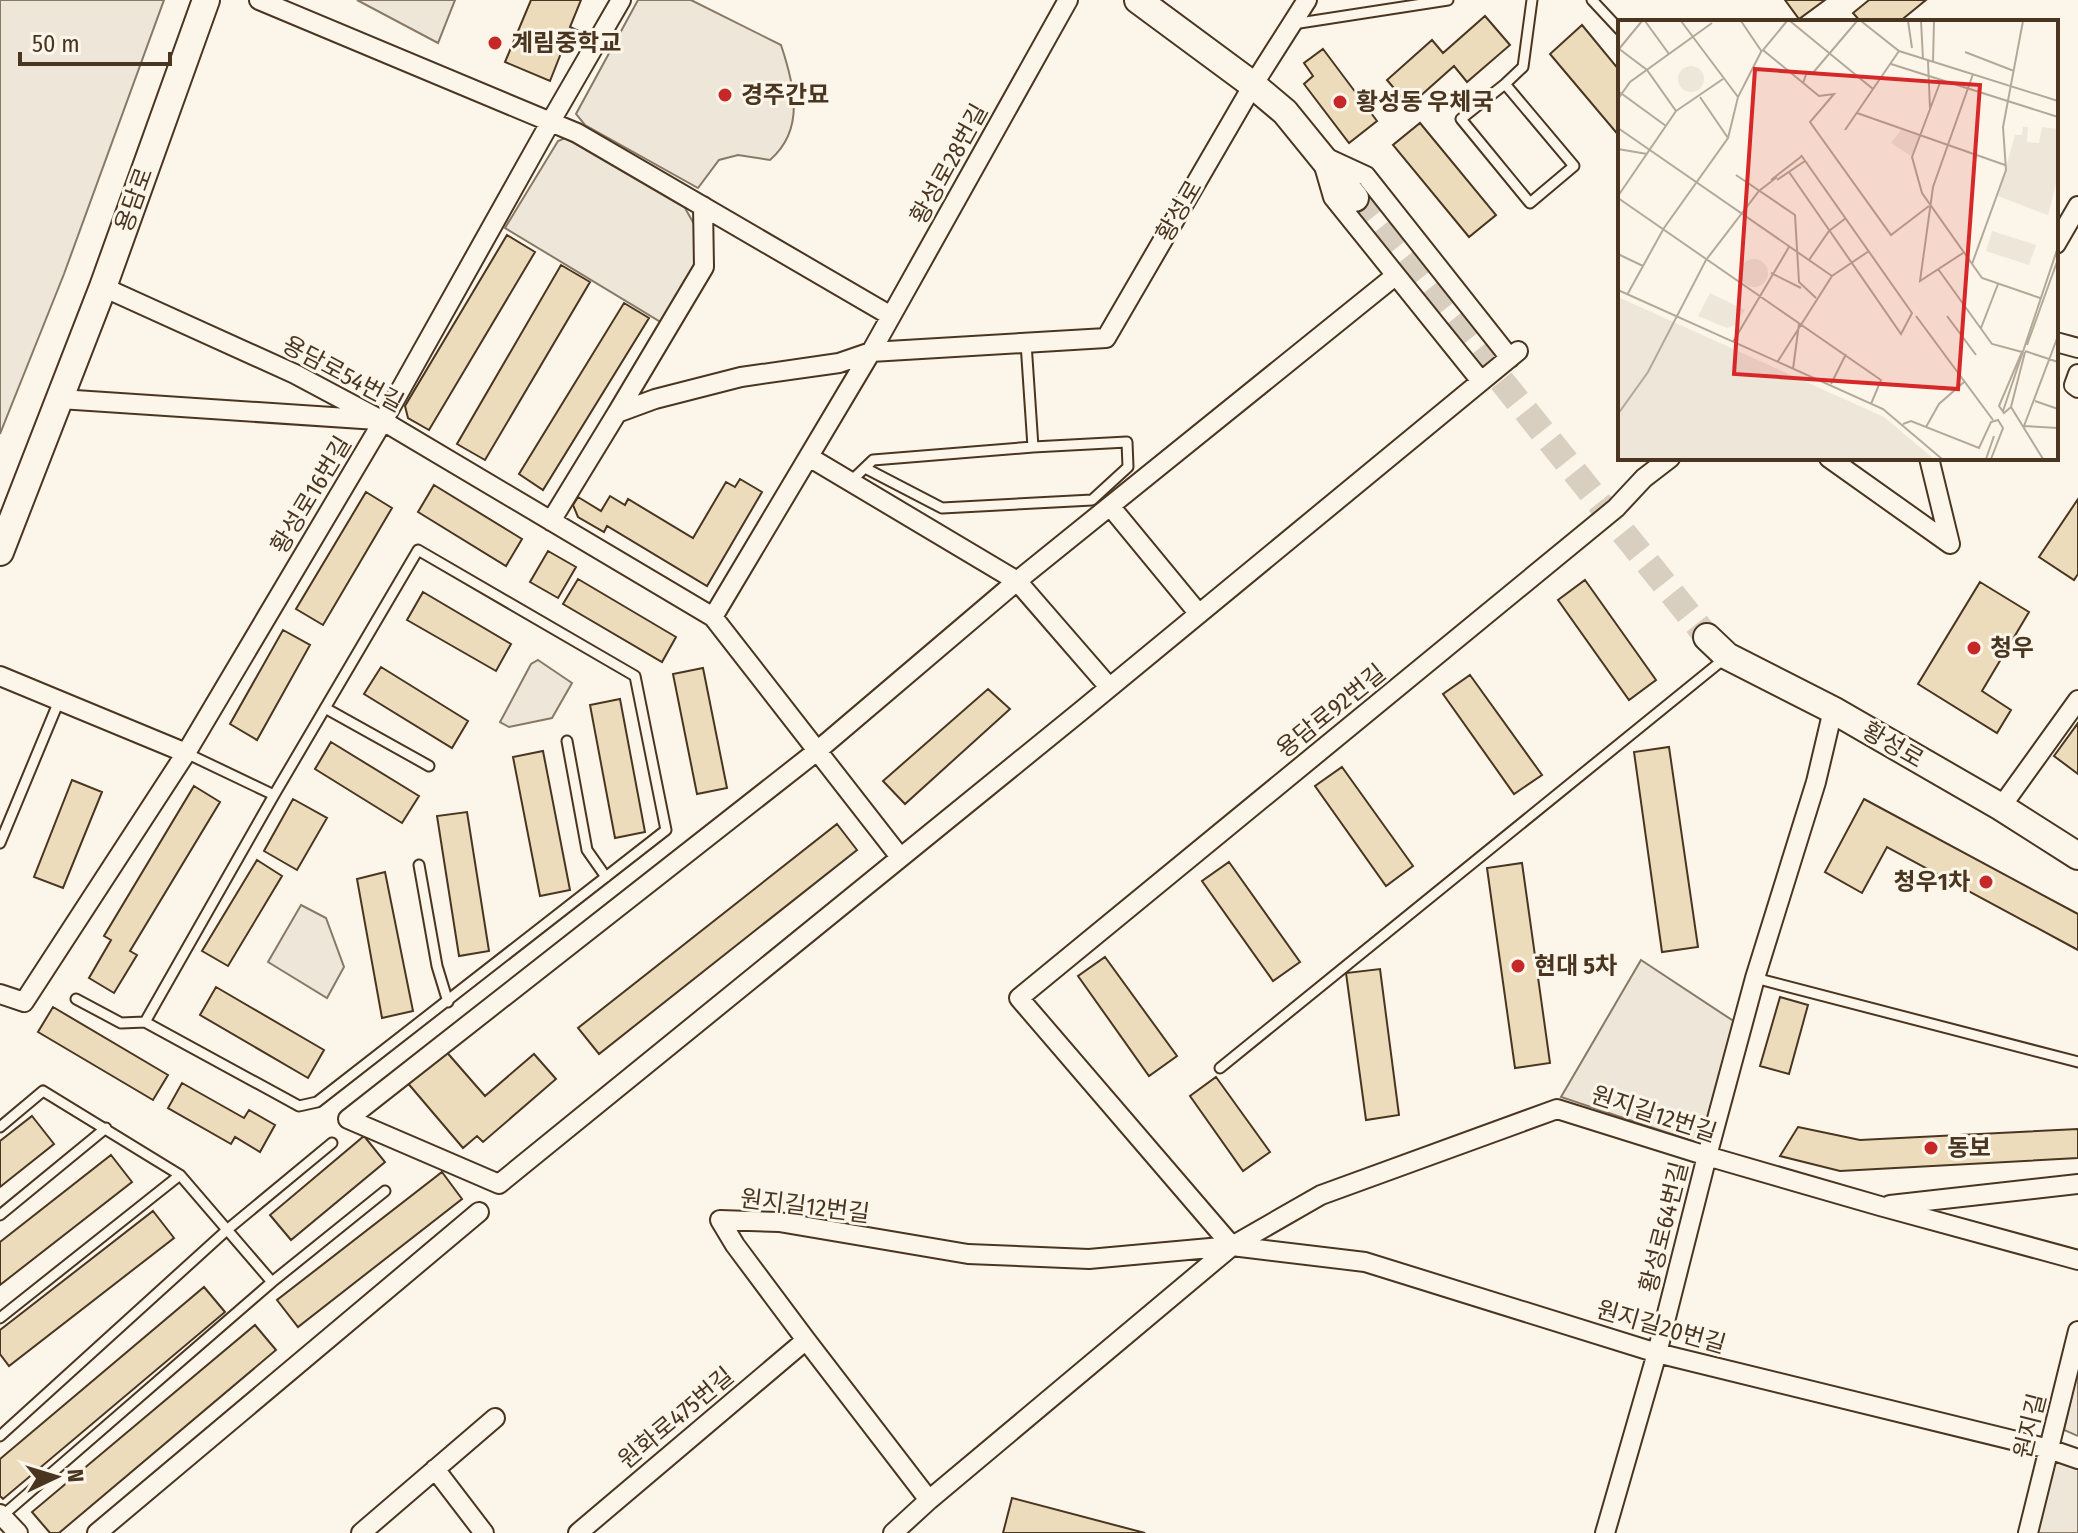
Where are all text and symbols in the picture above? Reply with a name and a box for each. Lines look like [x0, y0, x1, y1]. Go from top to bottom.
scale bar [20, 16, 170, 66]
inset map [1618, 20, 2058, 460]
place label: 계림중학교 [511, 29, 621, 57]
text: 50 m [32, 30, 80, 58]
marker: 계림중학교 [486, 34, 504, 52]
place label: 경주간묘 [741, 81, 829, 109]
marker: 경주간묘 [716, 86, 734, 104]
place label: 황성동 우체국 [1356, 88, 1493, 116]
marker: 황성동 우체국 [1331, 93, 1349, 111]
street label: 황성로28번길 [905, 99, 993, 229]
street label: 용담로 [110, 164, 158, 236]
street label: 황성로 [1150, 175, 1208, 247]
street label: 용담로54번길 [278, 330, 408, 418]
street label: 황성로16번길 [265, 431, 357, 559]
place label: 청우 [1990, 634, 2034, 662]
marker: 청우 [1965, 639, 1983, 657]
street label: 용담로92번길 [1271, 659, 1391, 763]
street label: 황성로 [1857, 716, 1929, 774]
place label: 청우1차 [1894, 868, 1970, 896]
marker: 청우1차 [1977, 873, 1995, 891]
place label: 현대 5차 [1534, 952, 1617, 980]
marker: 현대 5차 [1509, 957, 1527, 975]
street label: 원지길12번길 [1588, 1081, 1720, 1147]
place label: 동보 [1947, 1134, 1991, 1162]
marker: 동보 [1922, 1139, 1940, 1157]
street label: 황성로64번길 [1634, 1159, 1694, 1295]
street label: 원지길12번길 [739, 1184, 871, 1228]
street label: 원지길20번길 [1593, 1295, 1729, 1359]
street label: 원화로475번길 [613, 1362, 739, 1474]
street label: 원지길 [2008, 1390, 2052, 1462]
north arrow [16, 1437, 96, 1517]
text: N [62, 1468, 89, 1483]

